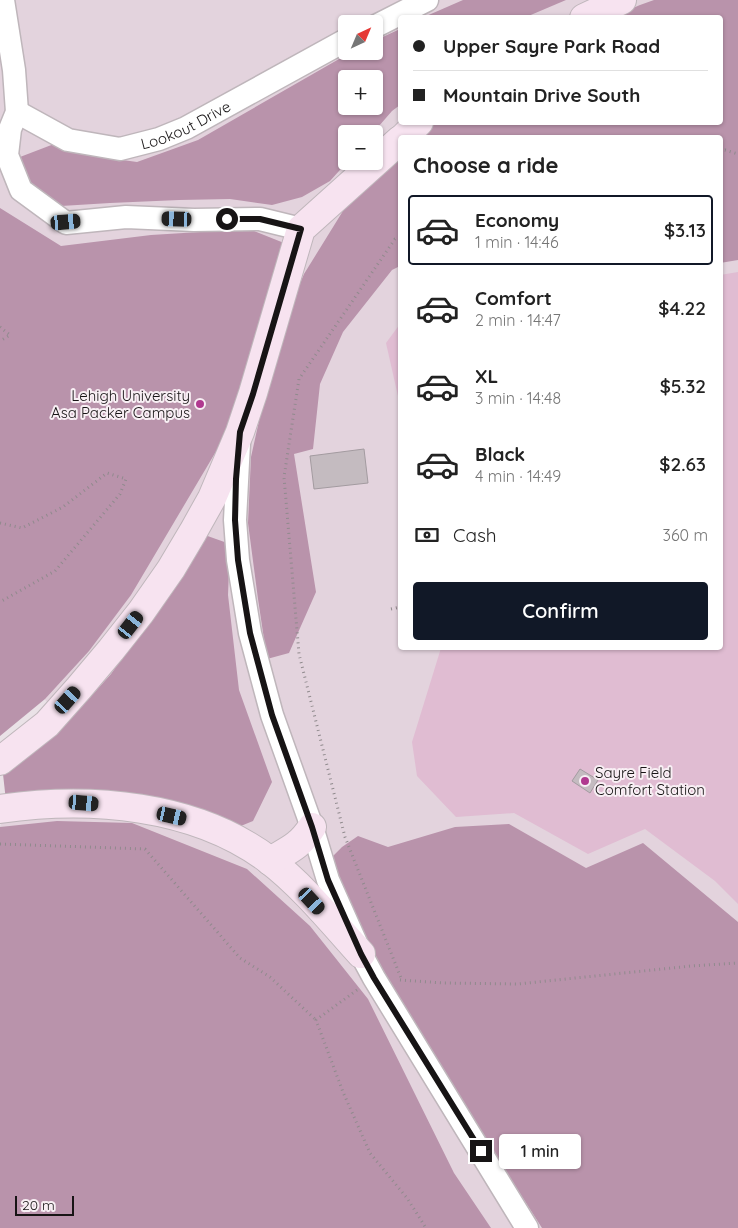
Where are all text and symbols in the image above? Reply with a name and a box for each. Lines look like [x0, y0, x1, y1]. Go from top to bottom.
north arrow [338, 15, 382, 60]
map controls [338, 15, 383, 170]
text: Upper Sayre Park Road [443, 34, 660, 58]
button: + [338, 70, 383, 115]
text: Mountain Drive South [443, 83, 640, 107]
street label: Lookout Drive [139, 96, 234, 153]
button: − [338, 125, 383, 170]
text: Choose a ride [413, 151, 558, 179]
route start [216, 208, 238, 230]
icon: car [415, 208, 460, 253]
text: Economy [475, 208, 559, 232]
car [161, 211, 192, 227]
car [50, 213, 81, 231]
text: $3.13 [664, 218, 706, 242]
text: 1 min · 14:46 [475, 232, 559, 252]
icon: car [415, 286, 460, 331]
text: Comfort [475, 286, 552, 310]
text: $4.22 [658, 296, 706, 320]
text: 2 min · 14:47 [475, 310, 561, 330]
icon: car [415, 364, 460, 409]
text: XL [475, 364, 498, 388]
text: $5.32 [660, 374, 706, 398]
place label: Lehigh University Asa Packer Campus [51, 386, 190, 422]
text: 3 min · 14:48 [475, 388, 561, 408]
marker: Lehigh University Asa Packer Campus [194, 398, 206, 410]
icon: car [415, 442, 460, 487]
text: Black [475, 442, 525, 466]
text: $2.63 [659, 452, 706, 476]
text: 4 min · 14:49 [475, 466, 561, 486]
icon: cash [413, 521, 441, 549]
text: Cash [453, 523, 497, 547]
text: 360 m [663, 525, 708, 545]
button: Confirm [413, 582, 708, 640]
car [115, 609, 146, 641]
car [52, 684, 83, 716]
place label: Sayre Field Comfort Station [595, 763, 705, 799]
marker: Sayre Field Comfort Station [579, 775, 591, 787]
car [68, 794, 99, 812]
car [155, 805, 188, 827]
car [296, 885, 327, 917]
callout: 1 min [498, 1134, 581, 1168]
route end [470, 1140, 492, 1162]
text: 1 min [521, 1141, 559, 1161]
scale bar [15, 1193, 74, 1216]
text: 20 m [22, 1196, 55, 1214]

